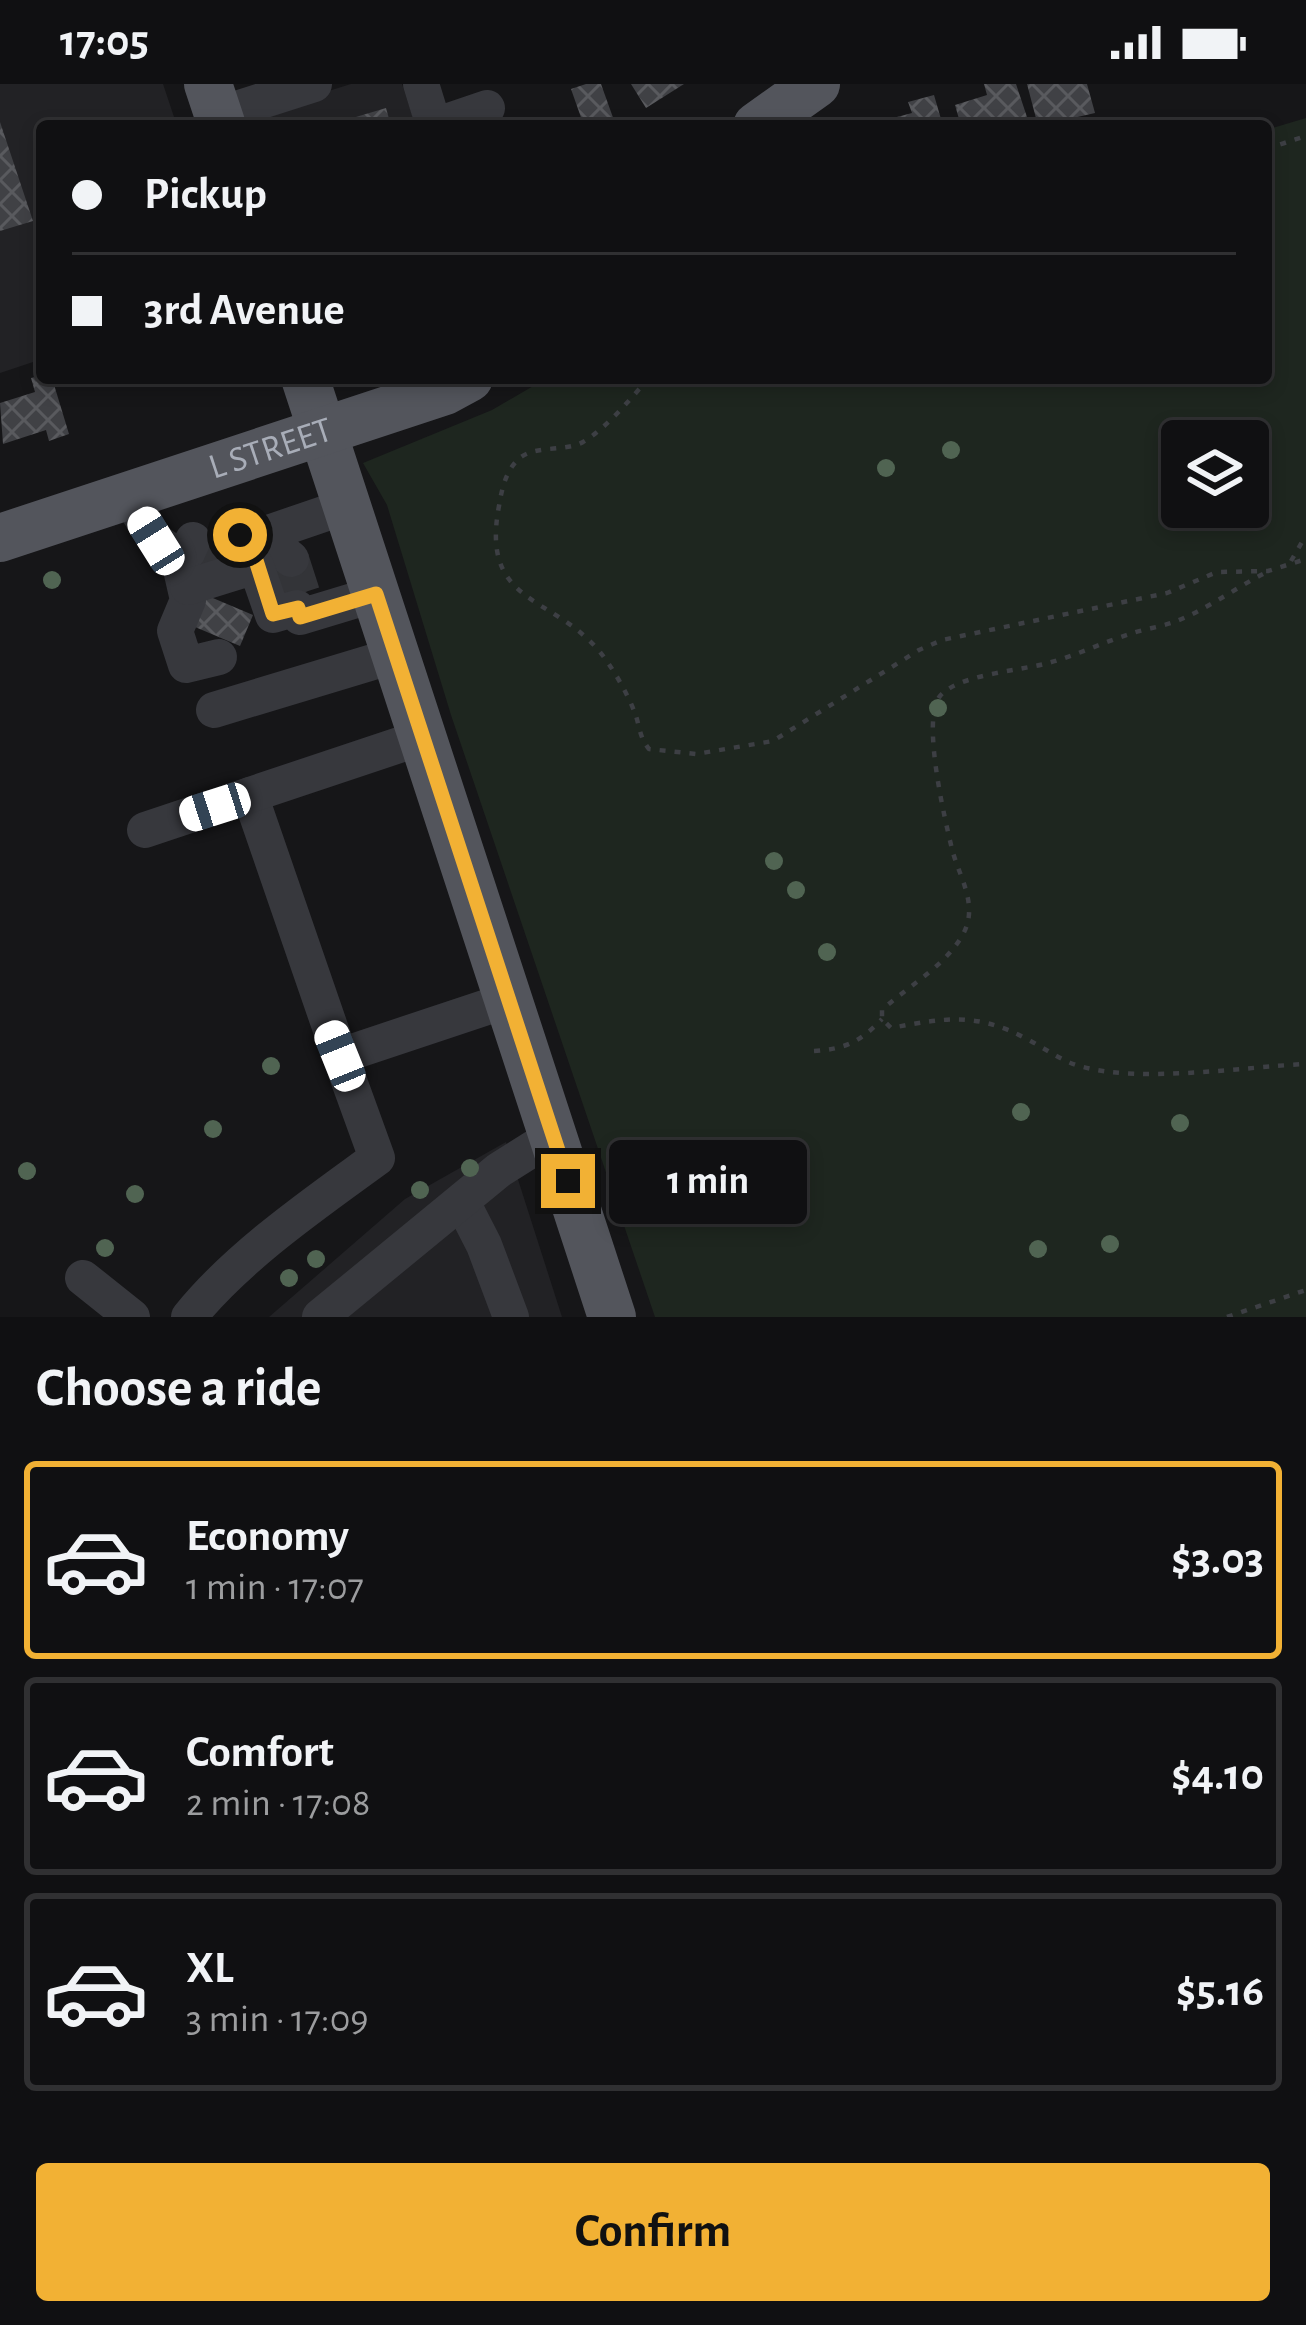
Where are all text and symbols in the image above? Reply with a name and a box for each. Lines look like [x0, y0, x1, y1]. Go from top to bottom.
text: 17:05 [60, 19, 149, 64]
text: Pickup [144, 172, 267, 217]
text: 3rd Avenue [144, 288, 345, 333]
street label: L STREET [205, 412, 337, 486]
map controls [1161, 420, 1269, 528]
button: layers [1161, 420, 1269, 528]
car [122, 501, 190, 581]
route start [213, 508, 267, 562]
car [175, 779, 255, 835]
car [310, 1016, 370, 1096]
callout: 1 min [610, 1139, 808, 1223]
route end [541, 1154, 595, 1208]
text: 1 min [667, 1162, 749, 1201]
text: Choose a ride [36, 1362, 322, 1416]
icon: car [42, 1506, 150, 1614]
text: Economy [186, 1514, 349, 1559]
text: $3.03 [1171, 1537, 1264, 1582]
text: 1 min · 17:07 [186, 1568, 364, 1607]
icon: car [42, 1722, 150, 1830]
text: Comfort [186, 1730, 334, 1775]
text: $4.10 [1171, 1753, 1264, 1798]
text: 2 min · 17:08 [186, 1784, 370, 1823]
icon: car [42, 1938, 150, 2046]
text: XL [186, 1946, 234, 1991]
text: $5.16 [1176, 1969, 1264, 2014]
text: 3 min · 17:09 [186, 2000, 369, 2039]
button: Confirm [36, 2163, 1270, 2301]

